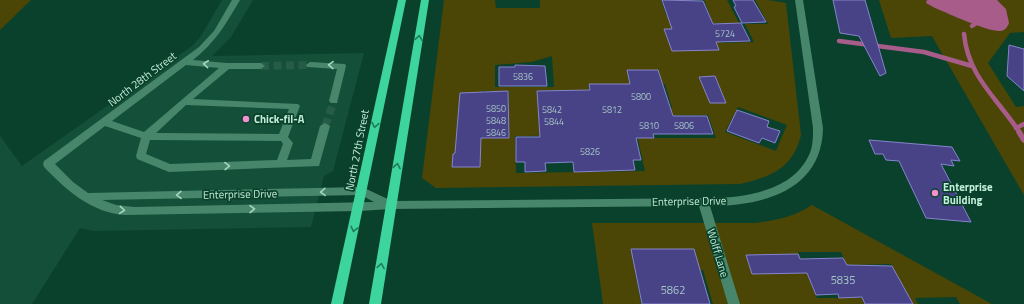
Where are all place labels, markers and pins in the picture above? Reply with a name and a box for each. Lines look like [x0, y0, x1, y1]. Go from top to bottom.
place label: Chick-fil-A [254, 111, 305, 127]
marker: Chick-fil-A [241, 114, 251, 124]
place label: Enterprise Building [943, 179, 993, 208]
marker: Enterprise Building [930, 188, 940, 198]

